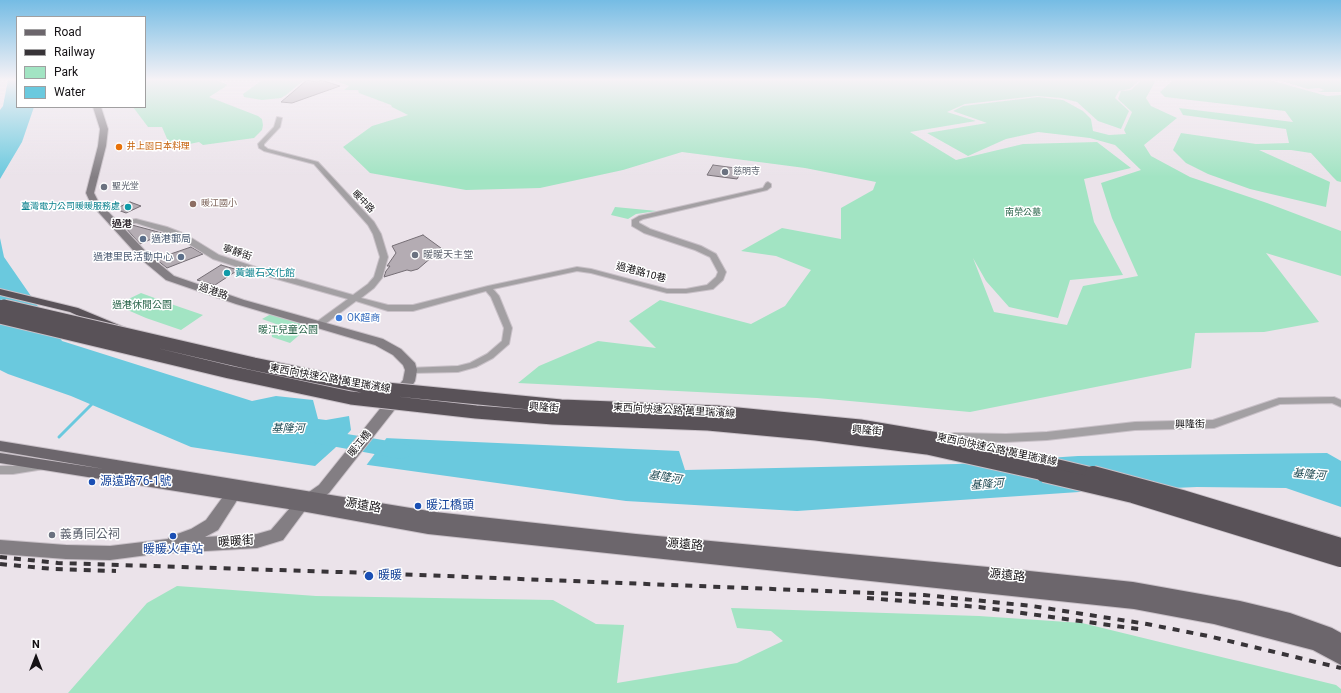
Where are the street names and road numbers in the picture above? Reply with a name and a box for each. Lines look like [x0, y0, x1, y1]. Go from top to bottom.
street label: 暖中路 [350, 189, 376, 215]
street label: 寧靜街 [221, 243, 253, 263]
street label: 過港路10巷 [615, 261, 667, 285]
street label: 過港路 [197, 281, 229, 303]
street label: 東西向快速公路 萬里瑞濱線 [269, 362, 391, 396]
street label: 興隆街 [529, 401, 559, 415]
street label: 東西向快速公路 萬里瑞濱線 [613, 402, 735, 420]
street label: 興隆街 [1175, 419, 1205, 431]
street label: 興隆街 [852, 424, 882, 438]
street label: 暖江橋 [346, 429, 374, 459]
street label: 東西向快速公路 萬里瑞濱線 [936, 431, 1058, 469]
street label: 源遠路 [344, 496, 382, 516]
street label: 暖暖街 [218, 534, 254, 550]
street label: 源遠路 [666, 536, 704, 554]
street label: 源遠路 [988, 567, 1026, 585]

